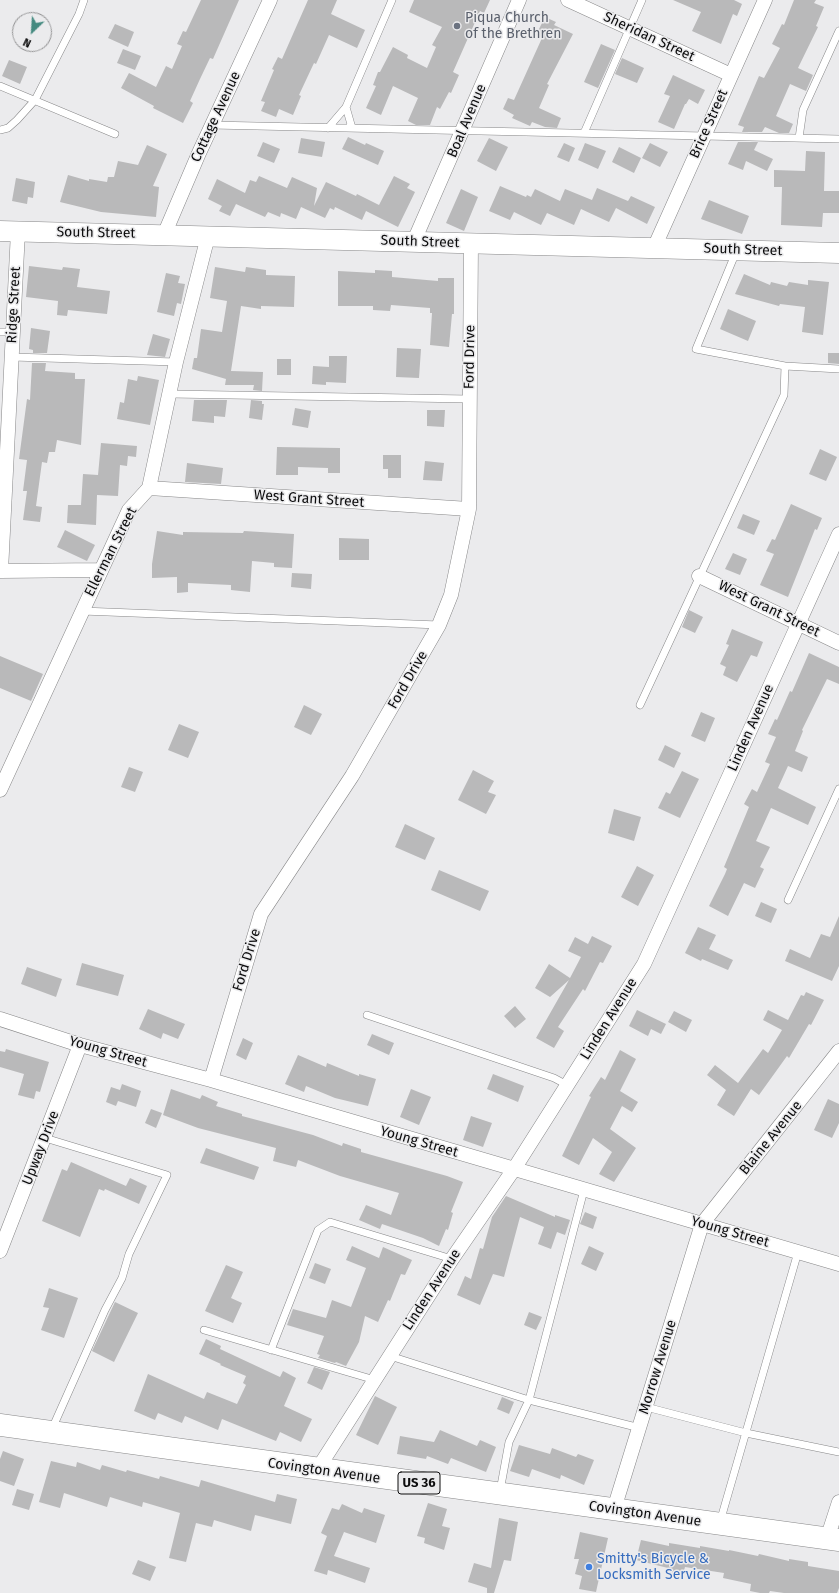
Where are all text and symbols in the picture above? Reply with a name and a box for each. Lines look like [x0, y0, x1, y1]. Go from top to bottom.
street label: Sheridan Street [601, 9, 697, 65]
place label: Piqua Church of the Brethren [465, 10, 561, 42]
north arrow [12, 12, 52, 52]
marker: Piqua Church of the Brethren [452, 21, 462, 31]
text: N [21, 35, 33, 50]
street label: Cottage Avenue [188, 69, 244, 165]
street label: Boal Avenue [444, 82, 490, 160]
street label: Brice Street [686, 87, 732, 161]
street label: South Street [56, 224, 136, 242]
street label: South Street [380, 232, 460, 252]
street label: South Street [703, 240, 783, 260]
street label: Ridge Street [4, 266, 24, 344]
street label: Ford Drive [461, 325, 479, 389]
street label: West Grant Street [253, 487, 365, 511]
street label: Ellerman Street [81, 504, 141, 600]
street label: West Grant Street [716, 577, 822, 641]
street label: Ford Drive [385, 648, 431, 712]
street label: Linden Avenue [724, 682, 778, 774]
street label: Ford Drive [230, 927, 264, 993]
street label: Linden Avenue [577, 975, 641, 1063]
street label: Young Street [67, 1033, 149, 1071]
street label: Blaine Avenue [736, 1098, 806, 1178]
street label: Upway Drive [19, 1108, 63, 1188]
street label: Young Street [378, 1123, 460, 1161]
street label: Young Street [689, 1213, 771, 1251]
street label: Linden Avenue [399, 1246, 465, 1334]
street label: Morrow Avenue [636, 1318, 680, 1416]
street label: Covington Avenue [267, 1455, 381, 1487]
road number: US 36 [398, 1472, 440, 1494]
street label: Covington Avenue [588, 1498, 702, 1530]
place label: Smitty's Bicycle & Locksmith Service [597, 1551, 711, 1584]
marker: Smitty's Bicycle & Locksmith Service [584, 1562, 594, 1572]

